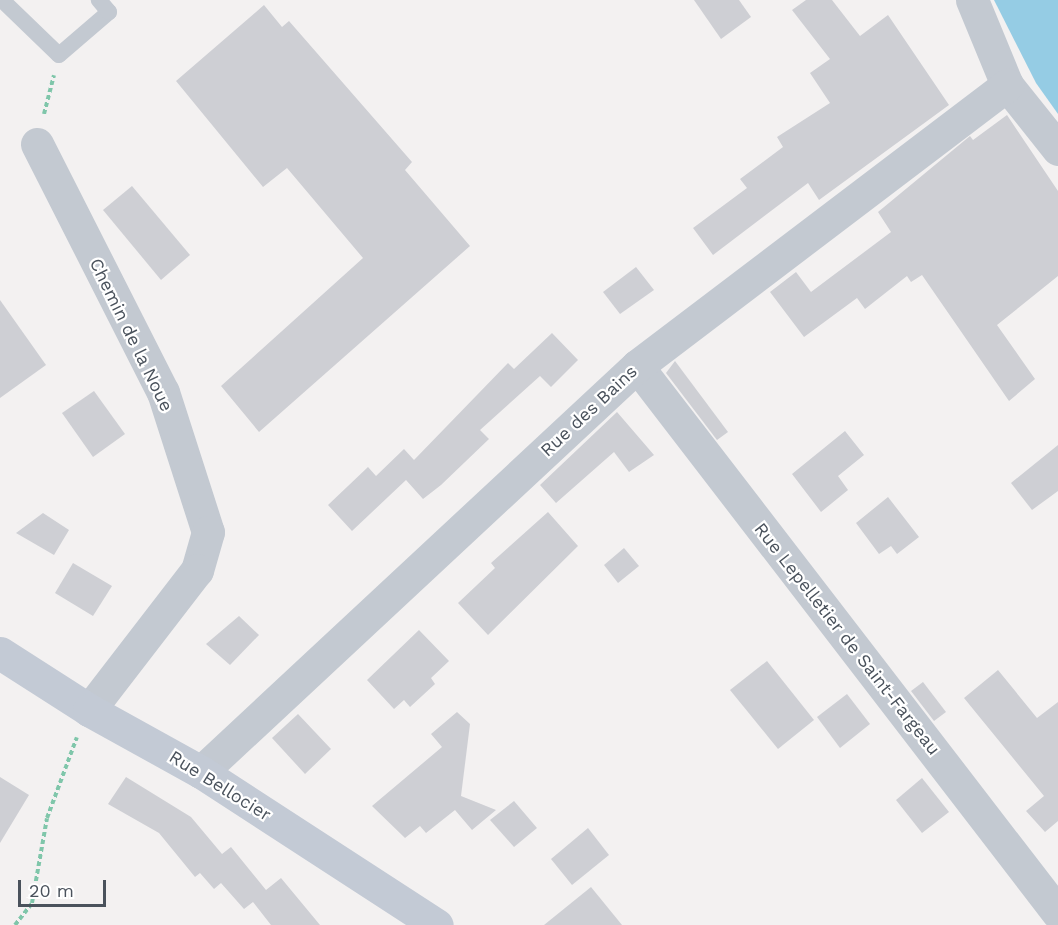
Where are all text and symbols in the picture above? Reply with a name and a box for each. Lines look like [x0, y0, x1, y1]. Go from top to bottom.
street label: Chemin de la Noue [84, 255, 178, 415]
street label: Rue des Bains [536, 361, 642, 461]
street label: Rue Lepelletier de Saint-Fargeau [749, 518, 945, 760]
street label: Rue Bellocier [165, 746, 275, 826]
scale bar [21, 868, 110, 906]
text: 20 m [29, 880, 74, 901]

